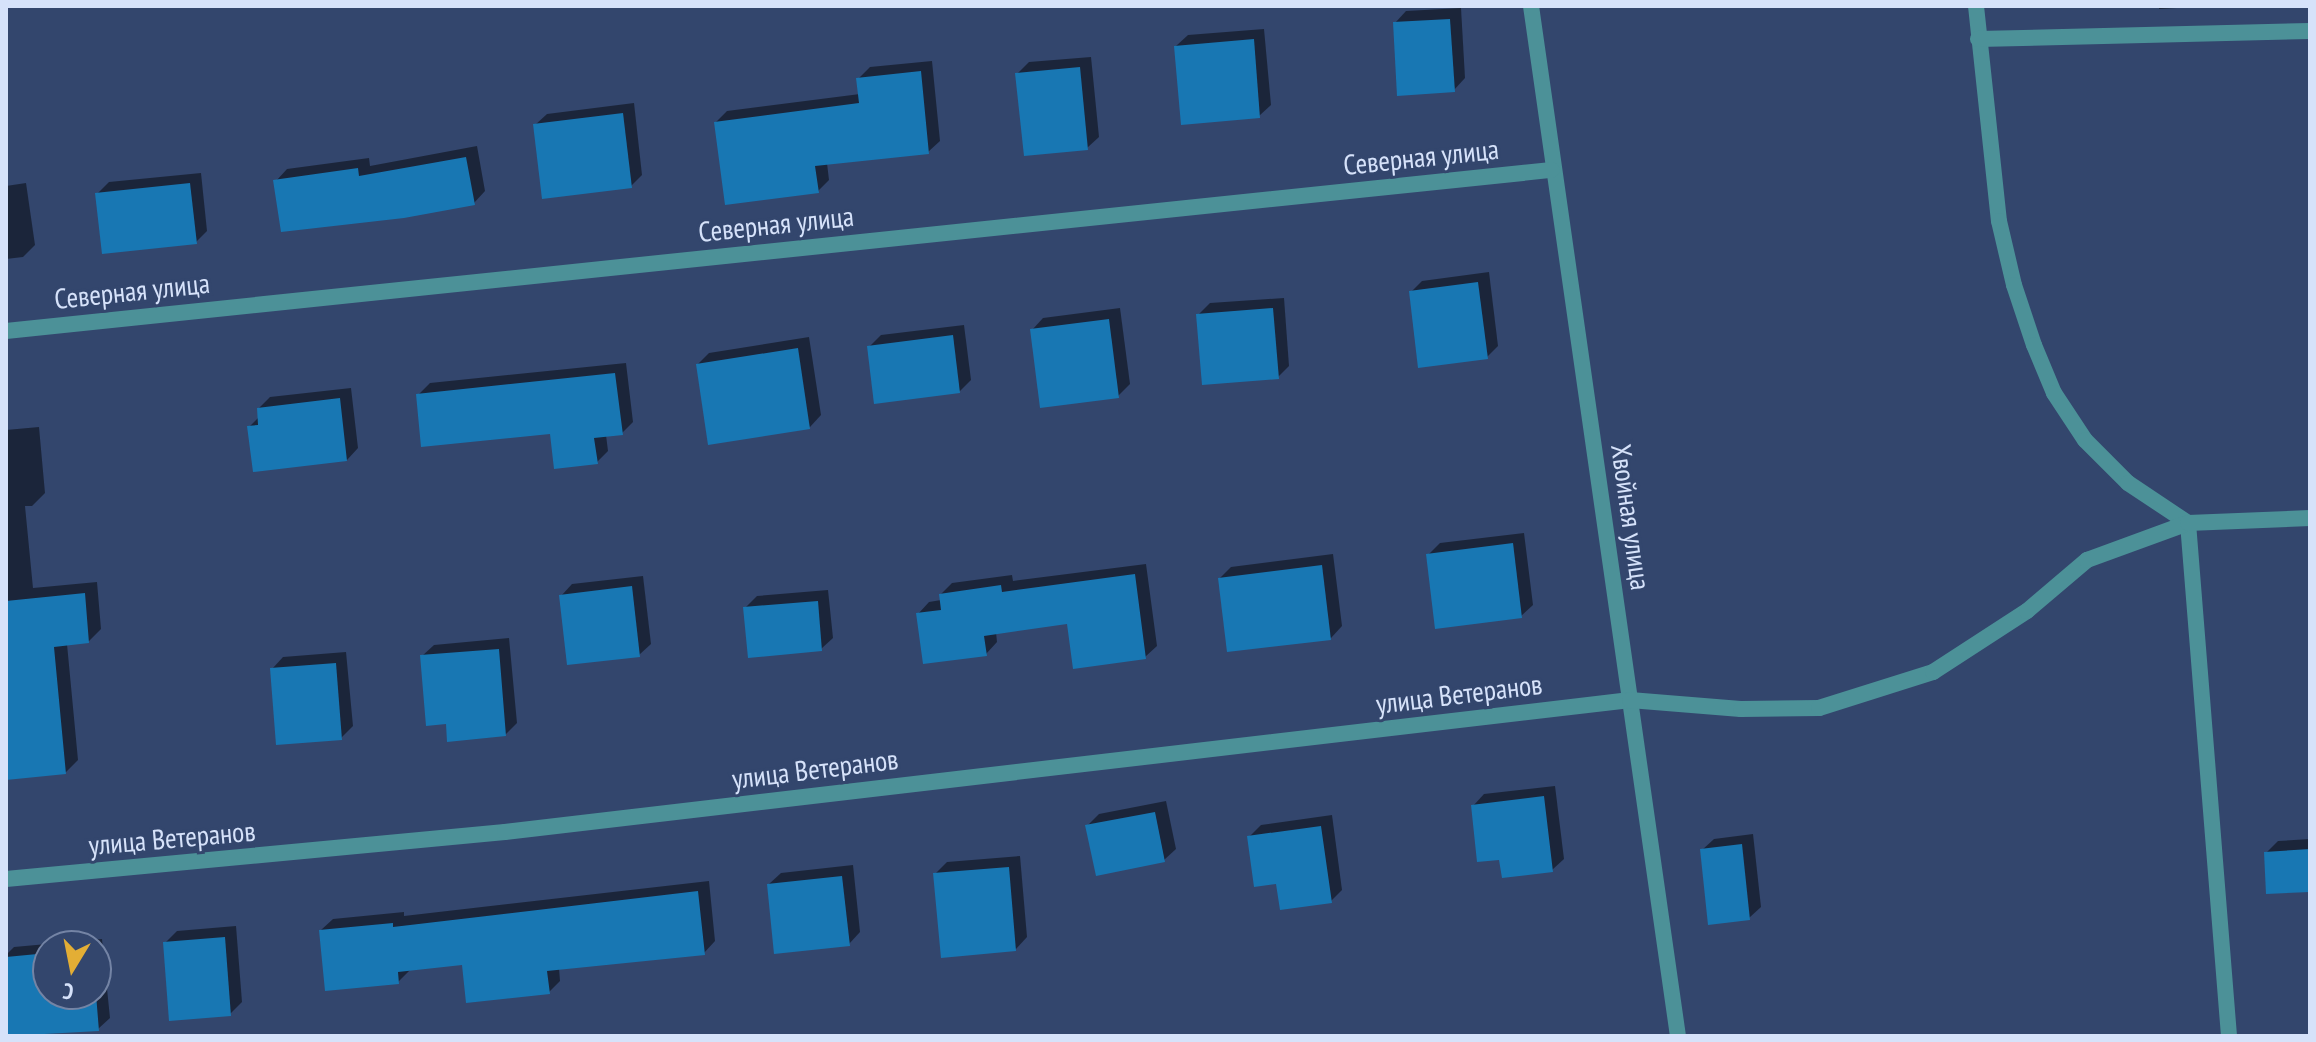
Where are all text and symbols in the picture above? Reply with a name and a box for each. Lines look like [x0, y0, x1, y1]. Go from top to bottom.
street label: Северная улица [1342, 132, 1500, 182]
street label: Северная улица [697, 199, 855, 249]
street label: Северная улица [53, 266, 211, 316]
street label: Хвойная улица [1604, 442, 1658, 592]
street label: улица Ветеранов [1374, 667, 1544, 721]
street label: улица Ветеранов [730, 742, 900, 796]
street label: улица Ветеранов [87, 814, 257, 862]
north arrow [32, 930, 112, 1010]
text: С [61, 977, 76, 1006]

